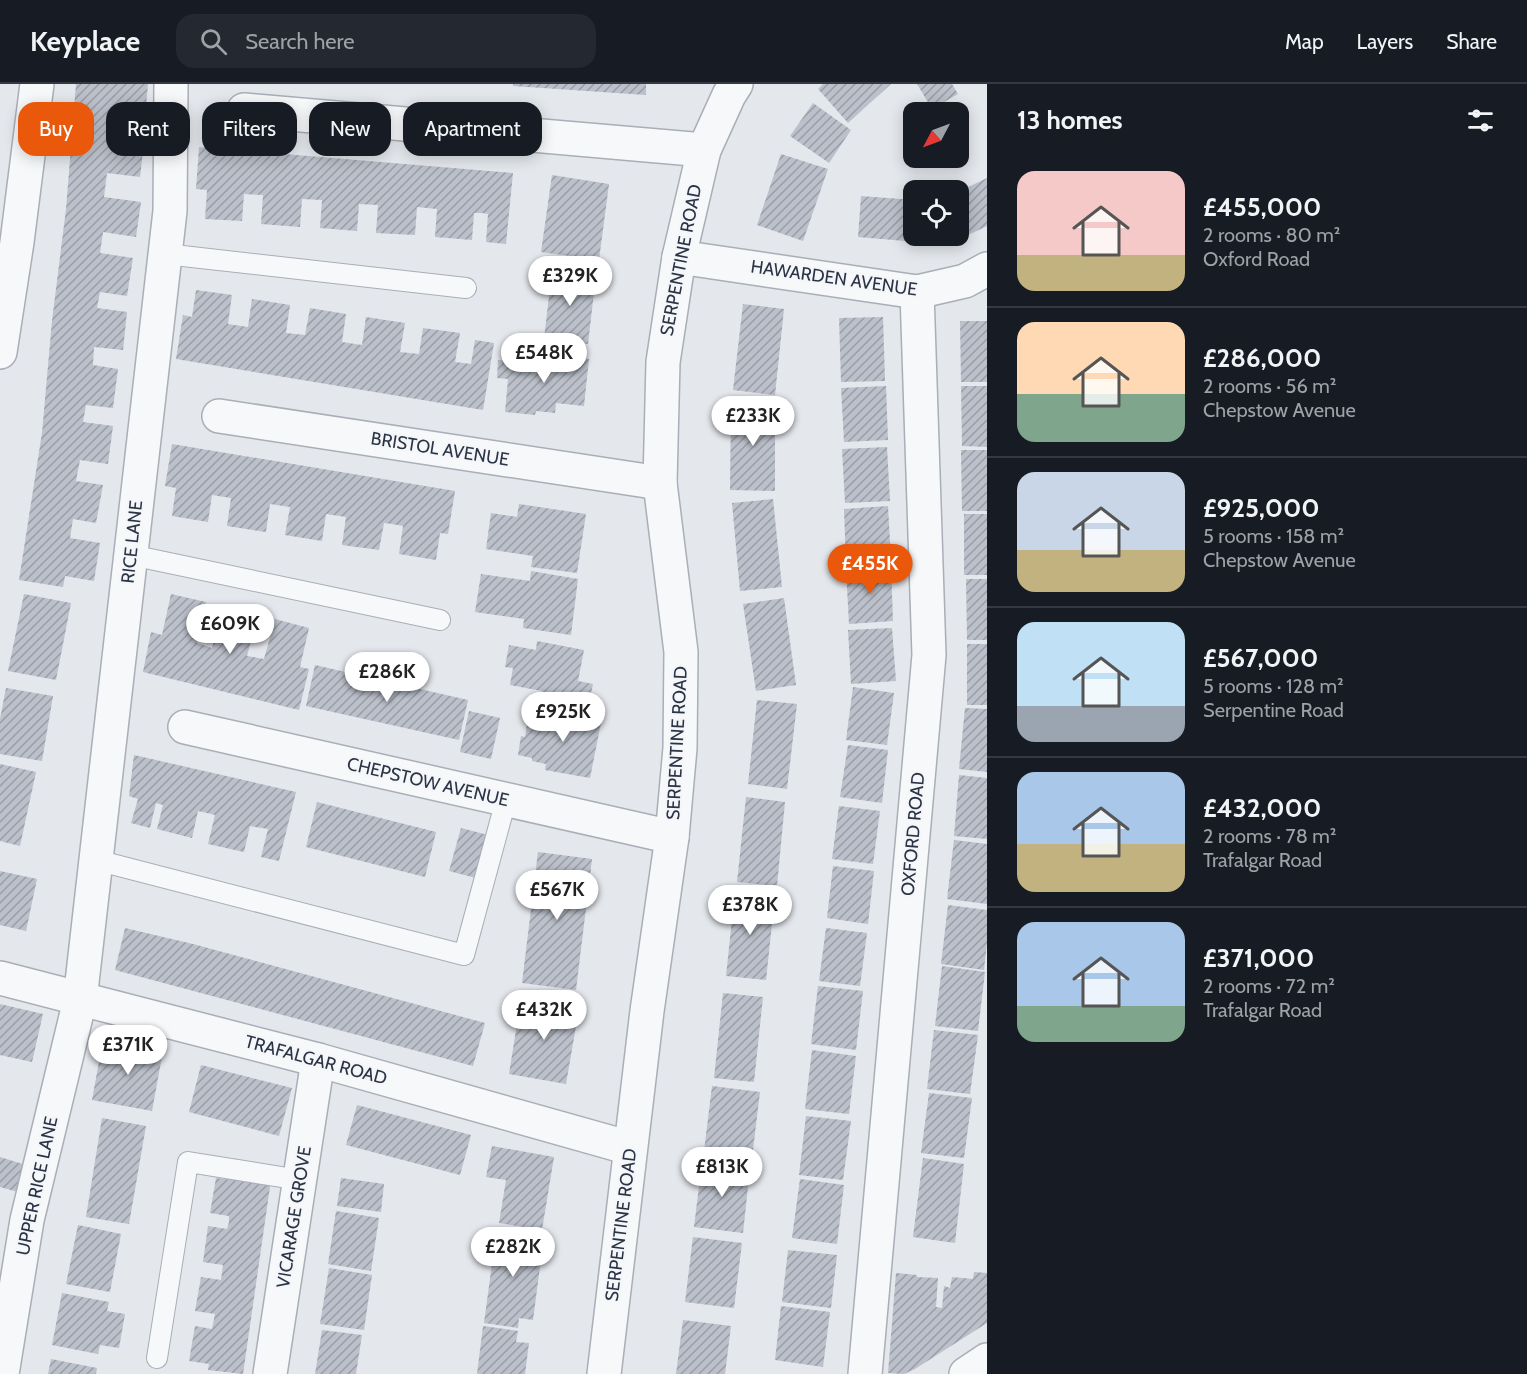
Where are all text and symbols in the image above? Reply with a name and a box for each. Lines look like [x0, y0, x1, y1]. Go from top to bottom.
search box [176, 14, 596, 68]
text: Keyplace [30, 24, 140, 58]
icon: search [197, 25, 230, 58]
text: Search here [245, 28, 355, 55]
text: Map [1285, 29, 1324, 54]
text: Layers [1357, 29, 1413, 54]
text: Share [1446, 29, 1497, 54]
chip: Buy [18, 102, 94, 156]
chip: Rent [106, 102, 190, 156]
chip: Filters [202, 102, 297, 156]
chip: New [309, 102, 391, 156]
chip: Apartment [403, 102, 542, 156]
north arrow [903, 102, 969, 168]
map controls [903, 102, 969, 246]
text: 13 homes [1017, 104, 1123, 136]
icon: filters [1464, 104, 1497, 137]
button: locate [903, 180, 969, 246]
street label: SERPENTINE ROAD [656, 182, 706, 338]
text: £455,000 [1203, 191, 1321, 223]
icon: home [1065, 195, 1137, 267]
text: 2 rooms · 80 m² [1203, 223, 1340, 247]
text: Oxford Road [1203, 247, 1310, 271]
street label: HAWARDEN AVENUE [749, 255, 919, 301]
pin: £329K [528, 256, 612, 307]
text: £329K [542, 263, 598, 287]
pin: £548K [502, 333, 586, 384]
text: £548K [515, 340, 573, 364]
text: £286,000 [1203, 342, 1321, 374]
icon: home [1065, 346, 1137, 418]
text: 2 rooms · 56 m² [1203, 374, 1336, 398]
pin: £233K [711, 396, 795, 447]
text: Chepstow Avenue [1203, 398, 1356, 422]
text: £233K [725, 403, 781, 427]
street label: BRISTOL AVENUE [369, 427, 511, 471]
text: £925,000 [1203, 492, 1320, 524]
icon: home [1065, 496, 1137, 568]
street label: RICE LANE [117, 499, 147, 585]
text: 5 rooms · 158 m² [1203, 524, 1344, 548]
pin: £455K [828, 544, 912, 595]
text: Chepstow Avenue [1203, 548, 1356, 572]
text: £455K [842, 551, 898, 575]
pin: £609K [188, 604, 272, 655]
text: £609K [200, 611, 260, 635]
text: £567,000 [1203, 642, 1318, 674]
icon: home [1065, 646, 1137, 718]
pin: £286K [345, 652, 429, 703]
text: £286K [359, 659, 415, 683]
street label: SERPENTINE ROAD [662, 666, 692, 820]
text: 5 rooms · 128 m² [1203, 674, 1344, 698]
pin: £925K [521, 692, 605, 743]
text: Serpentine Road [1203, 698, 1344, 722]
text: £925K [535, 699, 591, 723]
street label: CHEPSTOW AVENUE [345, 753, 511, 811]
street label: OXFORD ROAD [897, 771, 929, 897]
text: £432,000 [1203, 792, 1321, 824]
icon: home [1065, 796, 1137, 868]
text: 2 rooms · 78 m² [1203, 824, 1336, 848]
text: Trafalgar Road [1203, 848, 1322, 872]
pin: £567K [515, 870, 599, 921]
text: £567K [529, 877, 585, 901]
pin: £378K [708, 885, 792, 936]
text: £378K [722, 892, 778, 916]
text: £371,000 [1203, 942, 1314, 974]
icon: home [1065, 946, 1137, 1018]
text: 2 rooms · 72 m² [1203, 974, 1335, 998]
pin: £432K [502, 990, 586, 1041]
text: £432K [516, 997, 572, 1021]
text: Trafalgar Road [1203, 998, 1322, 1022]
pin: £371K [86, 1025, 170, 1076]
street label: TRAFALGAR ROAD [242, 1030, 390, 1090]
text: £371K [102, 1032, 154, 1056]
street label: UPPER RICE LANE [11, 1114, 63, 1258]
street label: VICARAGE GROVE [272, 1145, 316, 1289]
street label: SERPENTINE ROAD [601, 1147, 641, 1303]
pin: £813K [680, 1147, 764, 1198]
text: £813K [695, 1154, 749, 1178]
pin: £282K [471, 1227, 555, 1278]
text: £282K [485, 1234, 541, 1258]

